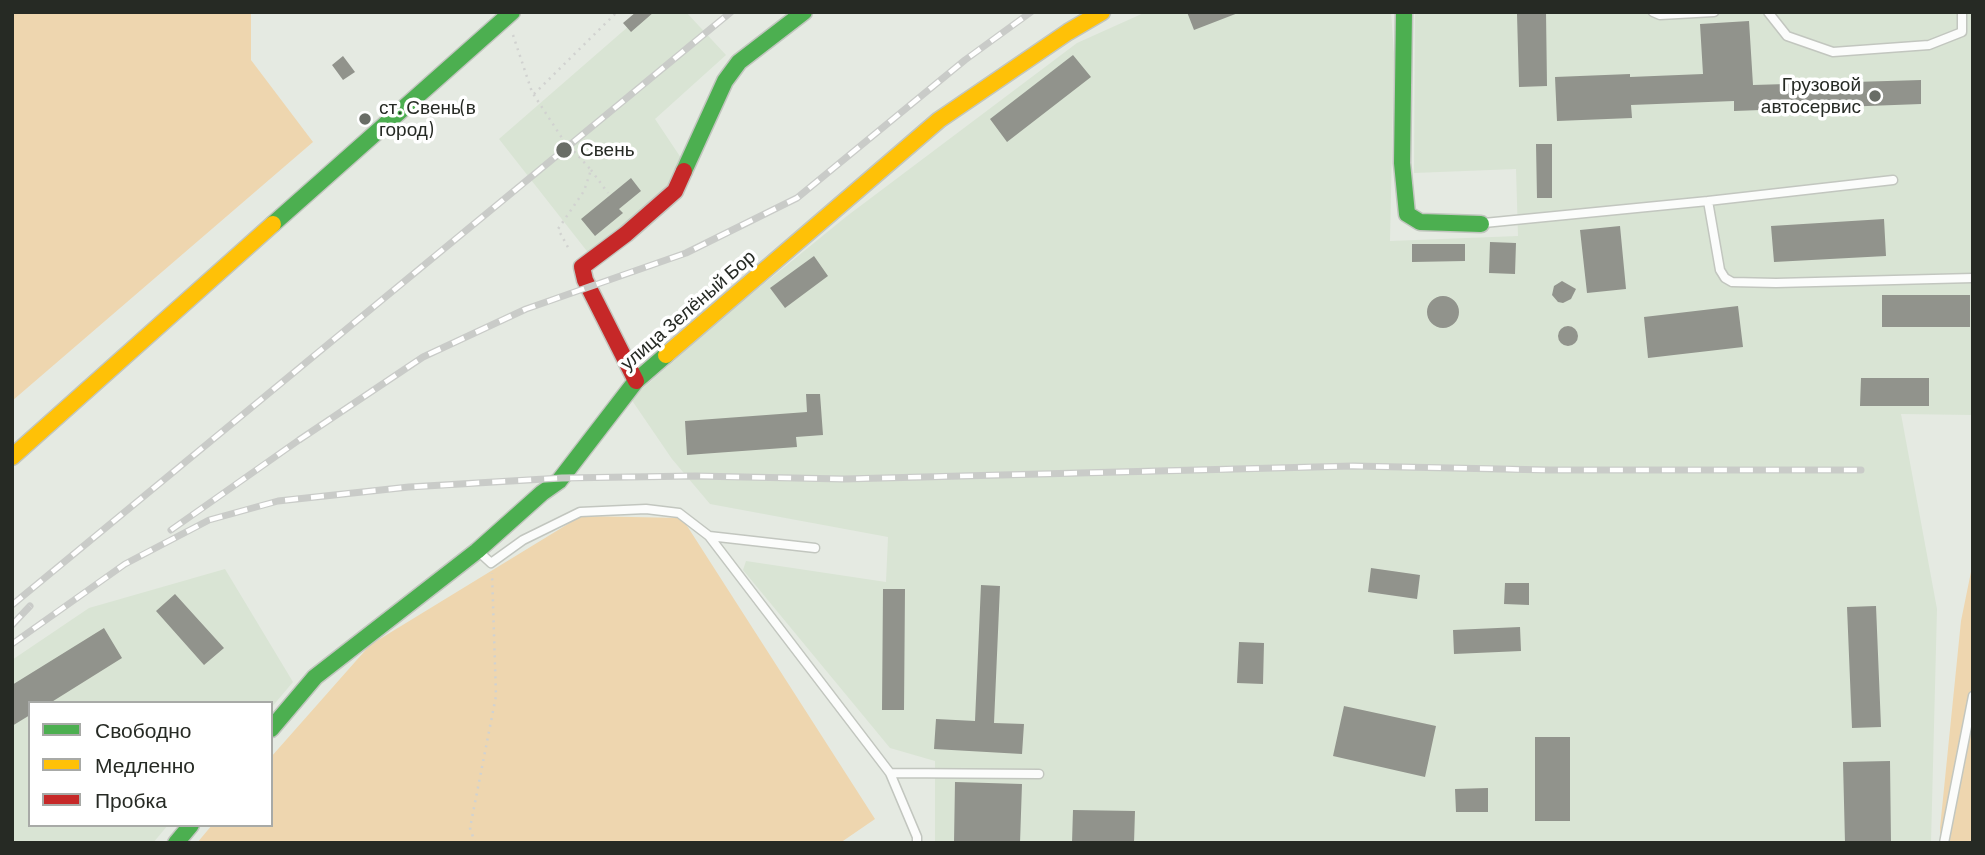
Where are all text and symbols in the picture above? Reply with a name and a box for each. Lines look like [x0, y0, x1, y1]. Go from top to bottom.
place label: Грузовой автосервис [1761, 74, 1861, 118]
marker: Грузовой автосервис [1867, 88, 1883, 104]
place label: ст. Свень(в город) [379, 97, 476, 141]
marker: ст. Свень(в город) [357, 111, 373, 127]
place label: Свень [580, 139, 635, 161]
marker: Свень [554, 140, 574, 160]
street label: улица Зелёный Бор [616, 245, 760, 375]
legend [28, 701, 273, 827]
text: Свободно [95, 717, 192, 742]
text: Медленно [95, 752, 195, 777]
text: Пробка [95, 787, 167, 812]

